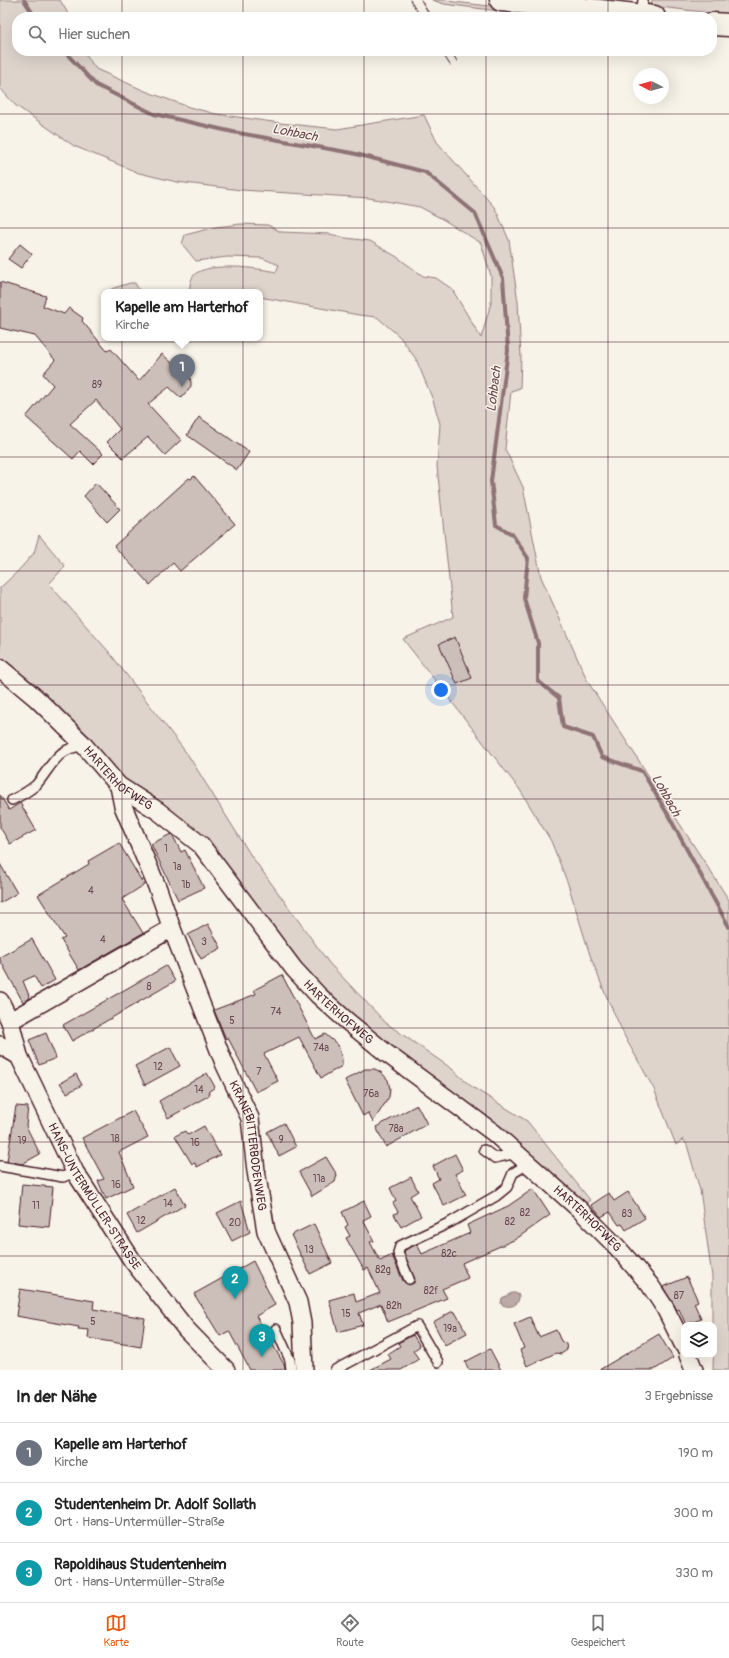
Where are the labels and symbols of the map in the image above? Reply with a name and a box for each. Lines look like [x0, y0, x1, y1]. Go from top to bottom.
north arrow [633, 68, 669, 104]
water label: Lohbach [271, 121, 320, 145]
pin: 1 [169, 354, 195, 387]
water label: Lohbach [483, 365, 505, 413]
house number: 89 [92, 379, 102, 391]
your location [431, 680, 451, 700]
street label: HARTERHOFWEG [80, 743, 155, 814]
water label: Lohbach [648, 772, 685, 820]
house number: 1 [164, 843, 168, 855]
house number: 1a [173, 861, 182, 873]
house number: 1b [182, 879, 190, 891]
house number: 4 [88, 885, 94, 897]
house number: 4 [100, 934, 106, 946]
house number: 3 [201, 936, 207, 948]
street label: HARTERHOFWEG [300, 977, 376, 1048]
house number: 8 [146, 981, 152, 993]
house number: 74 [270, 1006, 282, 1018]
house number: 5 [229, 1015, 235, 1027]
house number: 74a [313, 1042, 329, 1054]
house number: 12 [153, 1061, 163, 1073]
house number: 7 [256, 1066, 262, 1078]
street label: KRANEBITTERBODENWEG [225, 1078, 270, 1212]
house number: 14 [194, 1084, 204, 1096]
house number: 76a [363, 1088, 379, 1100]
street label: HANS-UNTERMÜLLER-STRASSE [44, 1121, 144, 1273]
house number: 78a [389, 1123, 404, 1135]
house number: 18 [111, 1133, 119, 1145]
house number: 9 [278, 1134, 284, 1146]
house number: 19 [17, 1135, 27, 1147]
house number: 16 [190, 1137, 200, 1149]
house number: 11a [313, 1173, 326, 1185]
house number: 16 [111, 1179, 121, 1191]
street label: HARTERHOFWEG [550, 1183, 624, 1255]
house number: 14 [163, 1198, 173, 1210]
house number: 11 [32, 1200, 40, 1212]
house number: 82 [520, 1207, 531, 1219]
house number: 83 [622, 1208, 633, 1220]
house number: 12 [136, 1215, 146, 1227]
house number: 82 [505, 1216, 516, 1228]
house number: 20 [229, 1217, 241, 1229]
house number: 13 [304, 1244, 314, 1256]
house number: 82c [441, 1248, 457, 1260]
house number: 82g [375, 1264, 391, 1276]
pin: 2 [222, 1266, 248, 1299]
house number: 82f [424, 1285, 438, 1297]
house number: 87 [674, 1290, 685, 1302]
house number: 82h [386, 1300, 402, 1312]
house number: 15 [341, 1308, 351, 1320]
house number: 5 [90, 1316, 96, 1328]
house number: 19a [443, 1323, 457, 1335]
pin: 3 [249, 1324, 275, 1357]

